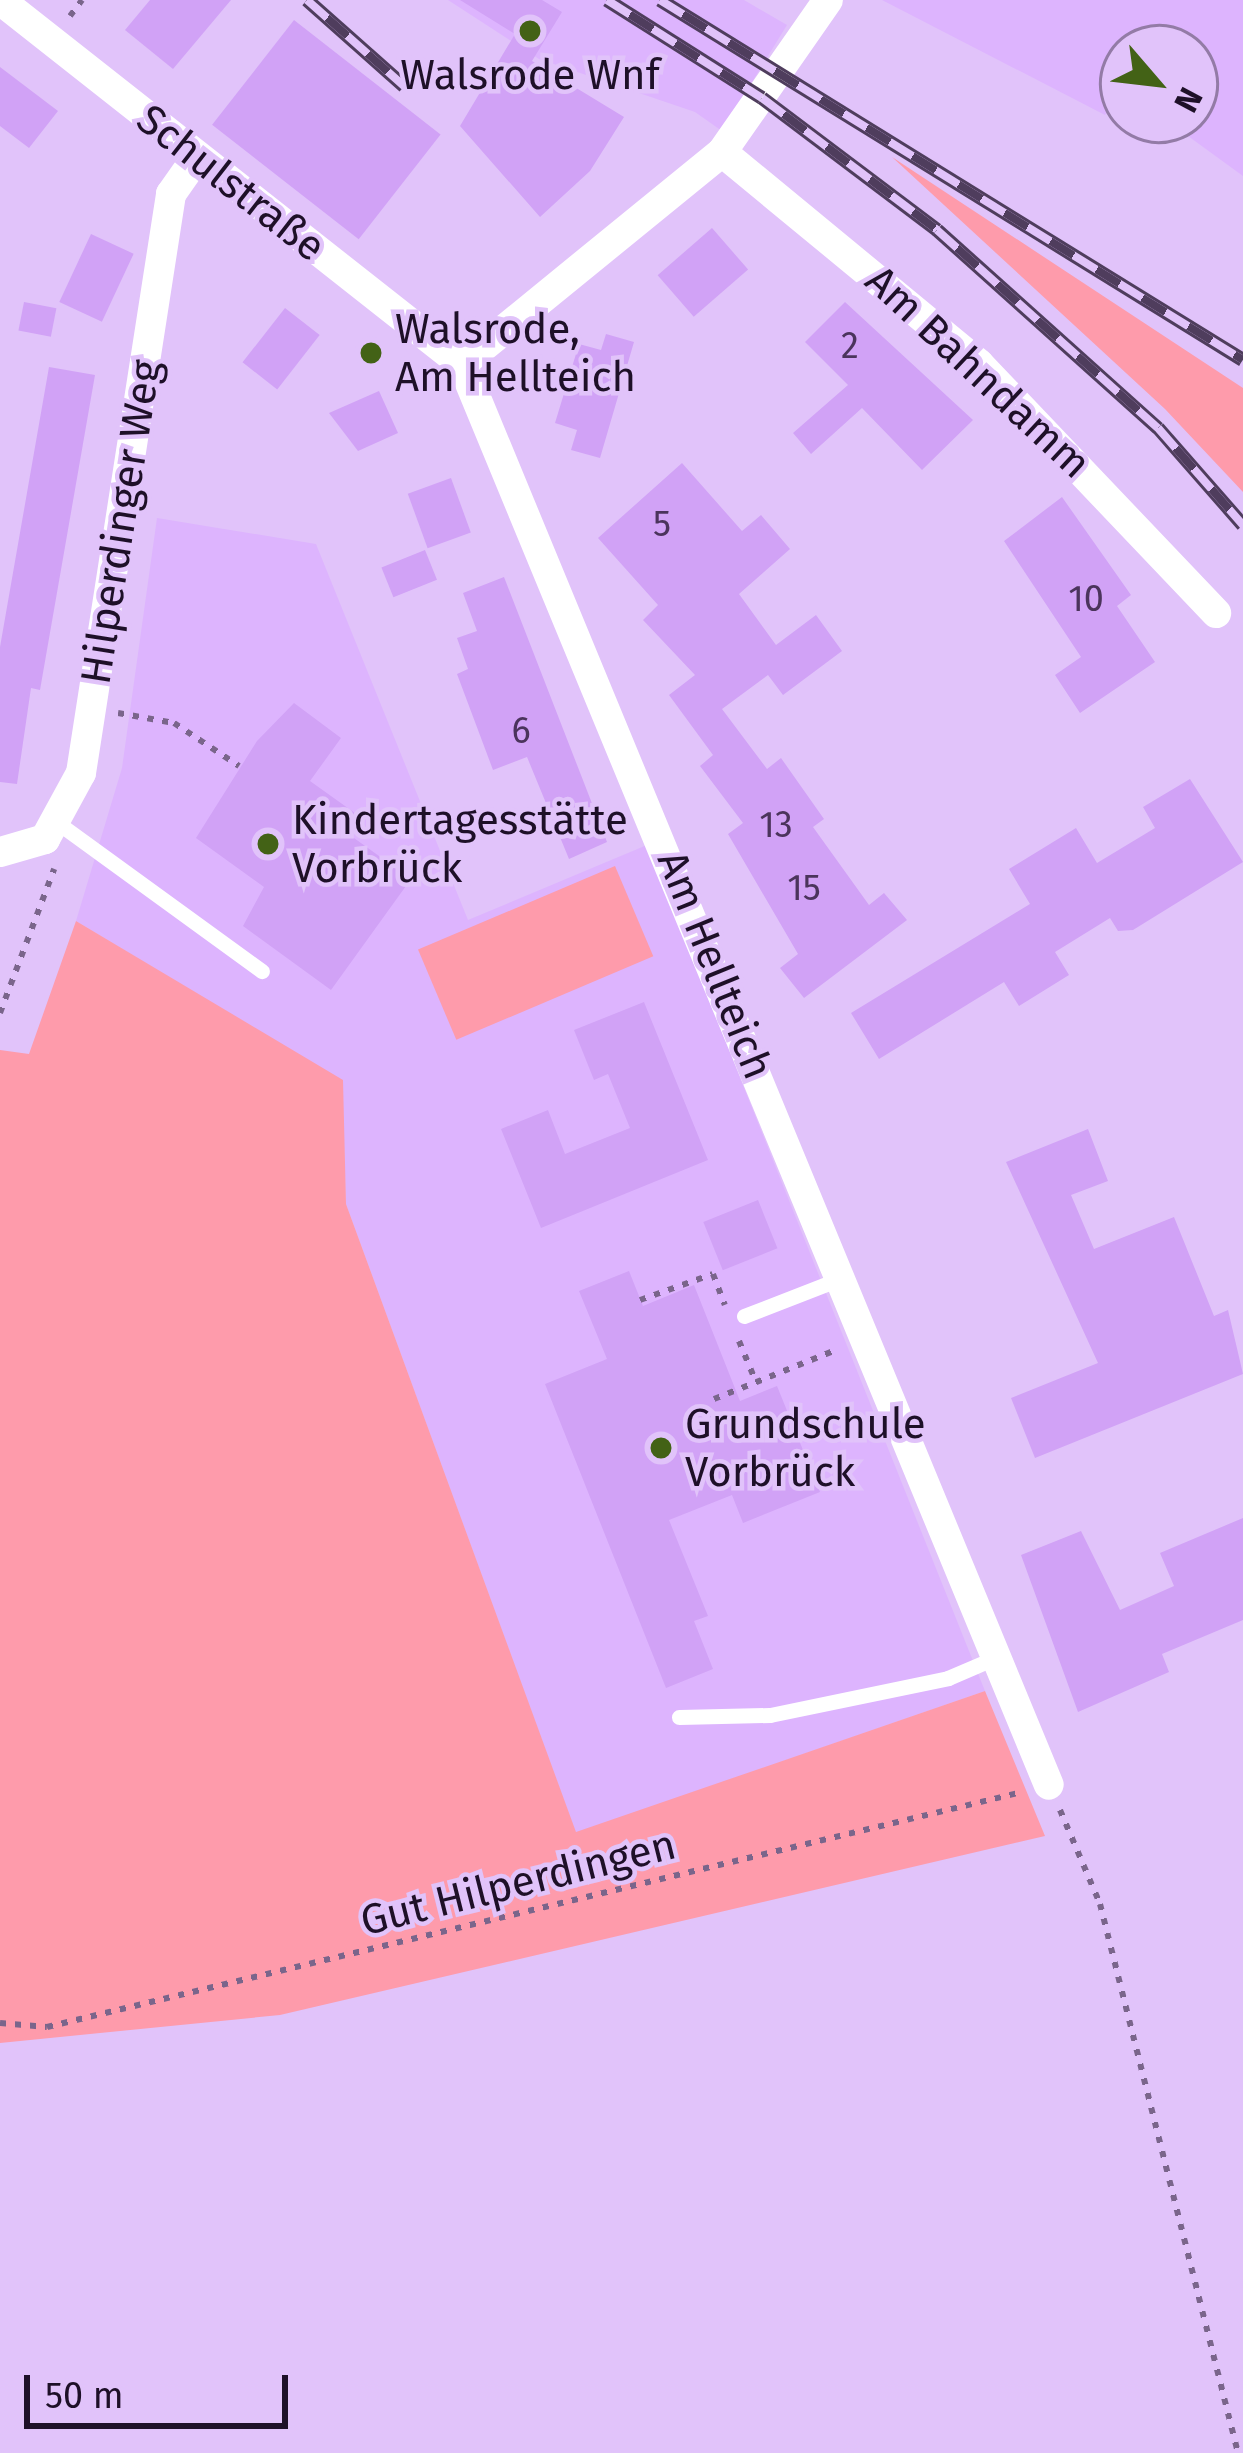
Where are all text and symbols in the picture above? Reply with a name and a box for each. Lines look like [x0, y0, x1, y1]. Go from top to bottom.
marker: Walsrode Wnf [517, 18, 543, 44]
north arrow [1099, 24, 1219, 144]
place label: Walsrode Wnf [400, 50, 660, 100]
text: N [1165, 80, 1211, 119]
street label: Schulstraße [127, 94, 335, 272]
street label: Am Bahndamm [855, 255, 1101, 489]
place label: Walsrode, Am Hellteich [395, 304, 636, 403]
house number: 2 [841, 325, 859, 369]
marker: Walsrode, Am Hellteich [358, 340, 384, 366]
street label: Hilperdinger Weg [70, 356, 172, 688]
house number: 5 [653, 503, 671, 547]
house number: 10 [1068, 578, 1104, 622]
house number: 6 [511, 710, 531, 754]
place label: Kindertagesstätte Vorbrück [292, 795, 628, 894]
house number: 13 [759, 804, 793, 848]
marker: Kindertagesstätte Vorbrück [255, 831, 281, 857]
street label: Am Hellteich [646, 844, 784, 1086]
house number: 15 [787, 867, 821, 911]
place label: Grundschule Vorbrück [685, 1399, 926, 1498]
marker: Grundschule Vorbrück [648, 1435, 674, 1461]
street label: Gut Hilperdingen [355, 1819, 681, 1947]
scale bar [30, 2351, 294, 2425]
text: 50 m [45, 2374, 124, 2418]

